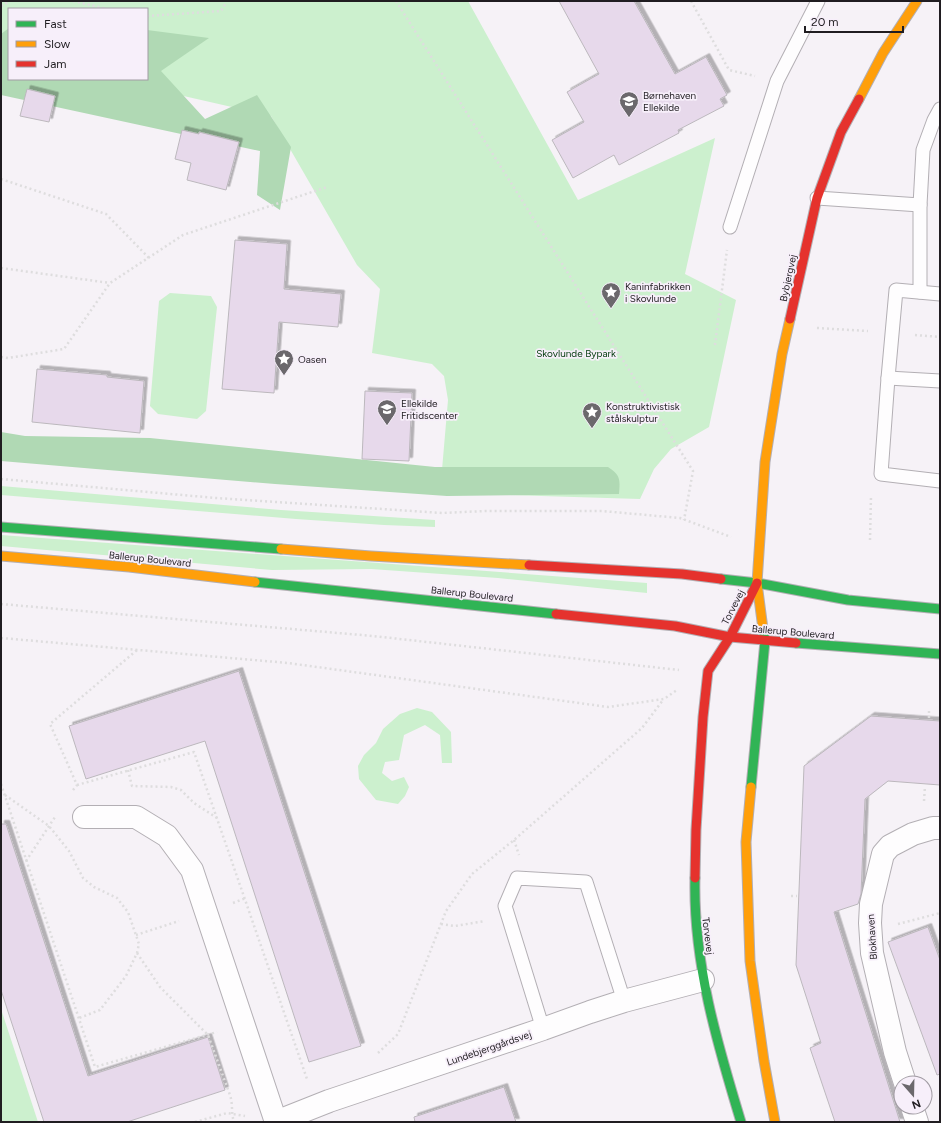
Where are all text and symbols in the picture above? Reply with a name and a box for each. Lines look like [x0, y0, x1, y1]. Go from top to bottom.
legend [8, 8, 148, 80]
scale bar [805, 8, 903, 34]
text: 20 m [811, 15, 839, 29]
text: Fast [44, 17, 67, 31]
text: Slow [44, 37, 71, 51]
text: Jam [44, 57, 67, 71]
place label: Børnehaven Ellekilde [643, 89, 696, 114]
school or university icon: Børnehaven Ellekilde [618, 90, 640, 118]
street label: Bybjergvej [777, 253, 799, 303]
place label: Kaninfabrikken i Skovlunde [625, 280, 691, 305]
place icon: Kaninfabrikken i Skovlunde [600, 281, 622, 309]
park label: Skovlunde Bypark [536, 347, 616, 360]
place icon: Oasen [273, 348, 295, 376]
place label: Oasen [298, 353, 327, 366]
place label: Ellekilde Fritidscenter [401, 397, 458, 422]
school or university icon: Ellekilde Fritidscenter [376, 398, 398, 426]
place label: Konstruktivistisk stålskulptur [606, 400, 680, 425]
place icon: Konstruktivistisk stålskulptur [581, 401, 603, 429]
street label: Ballerup Boulevard [108, 548, 192, 570]
street label: Ballerup Boulevard [430, 583, 514, 605]
street label: Torvevej [719, 587, 747, 627]
street label: Ballerup Boulevard [751, 622, 835, 642]
street label: Blokhaven [864, 913, 880, 960]
street label: Torvevej [699, 916, 717, 956]
street label: Lundebjerggårdsvej [445, 1027, 533, 1069]
north arrow [893, 1075, 933, 1115]
text: N [910, 1096, 922, 1111]

